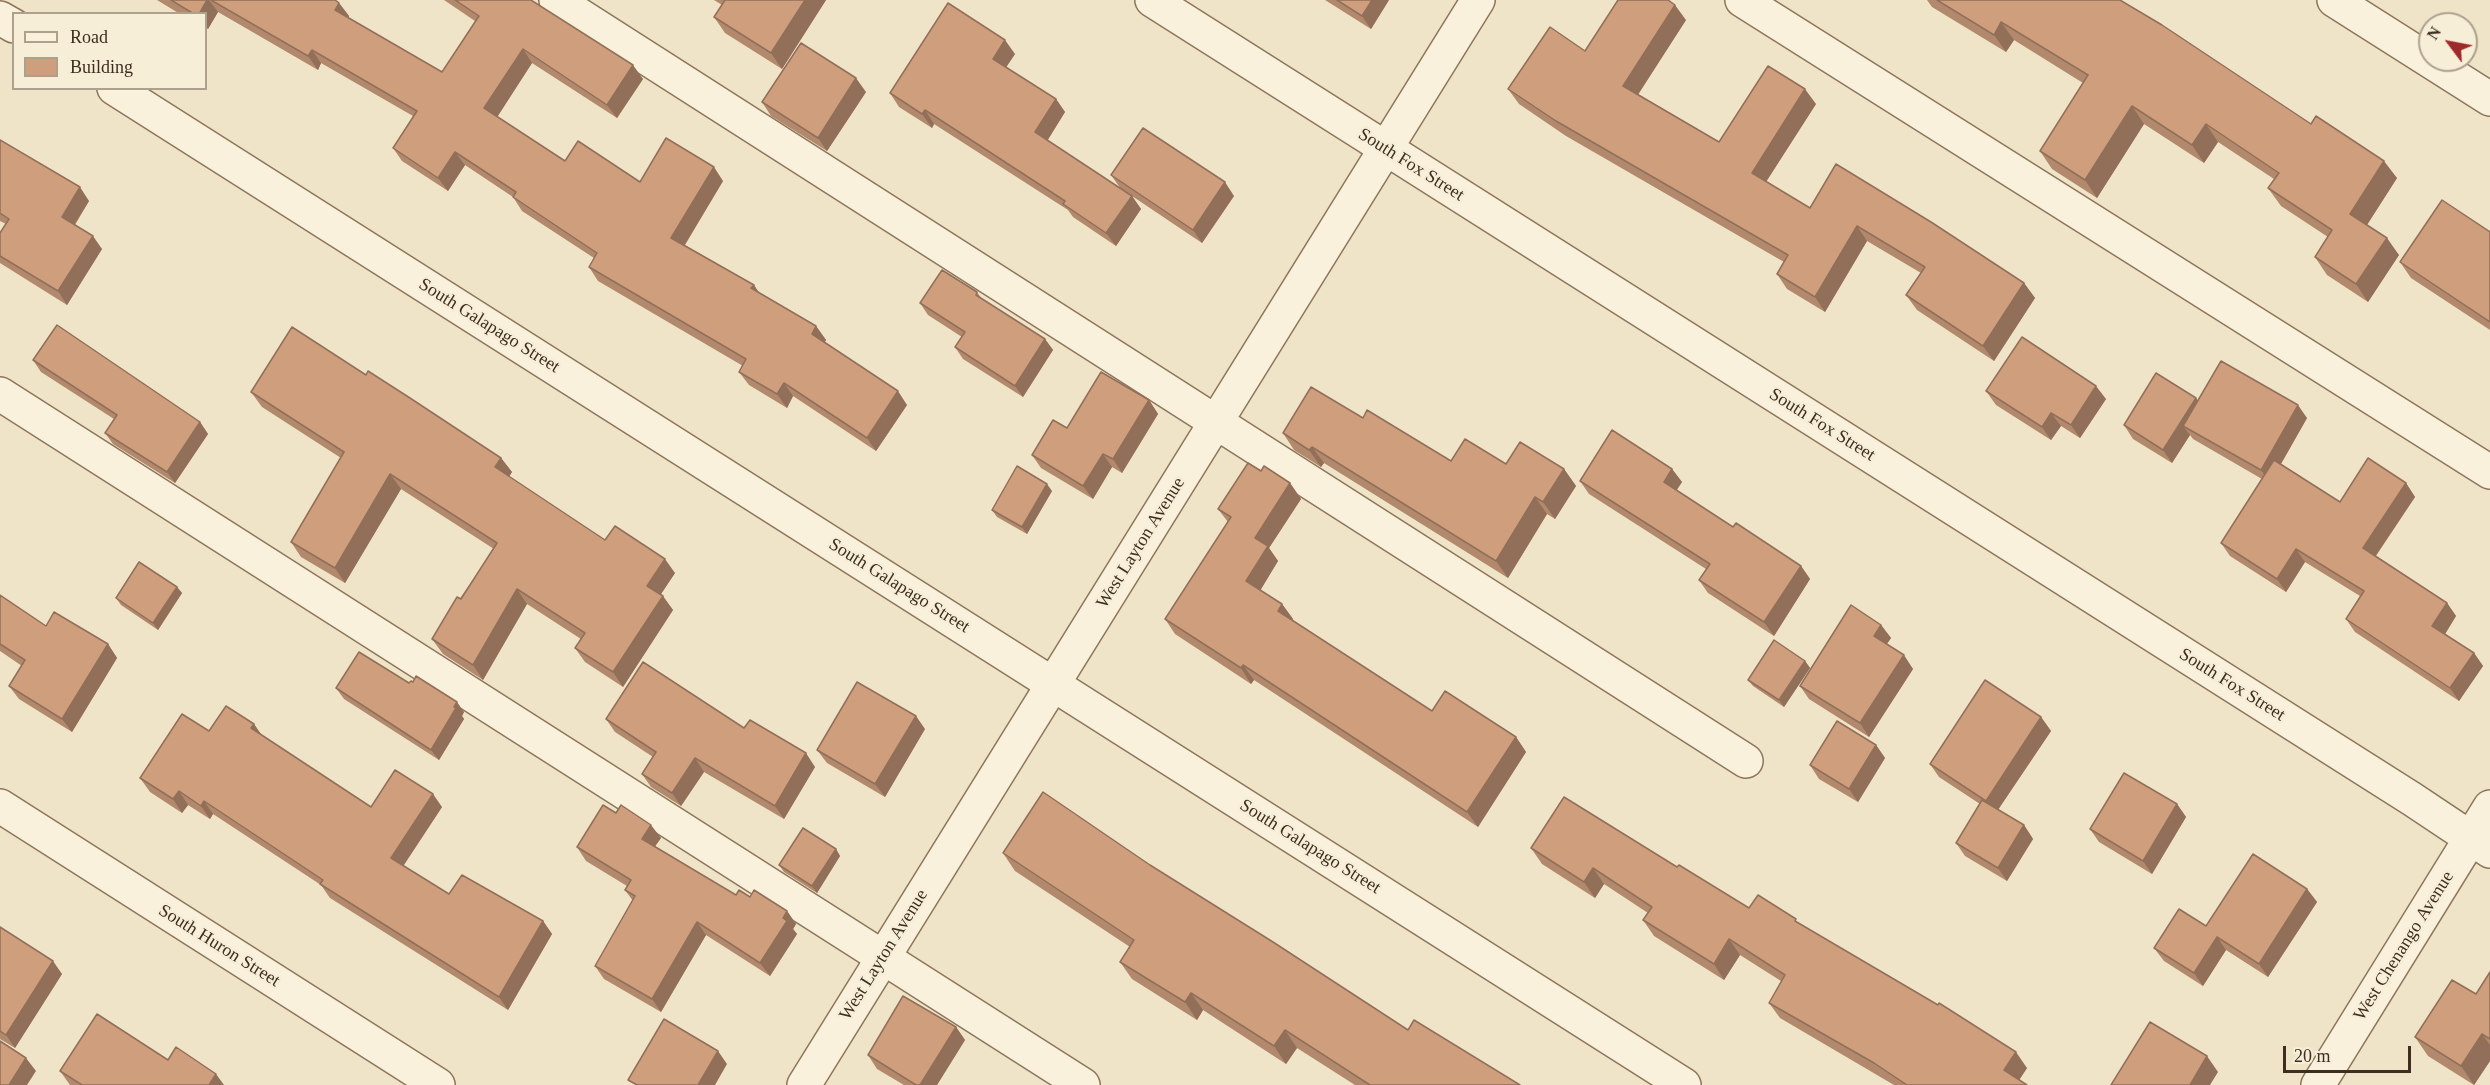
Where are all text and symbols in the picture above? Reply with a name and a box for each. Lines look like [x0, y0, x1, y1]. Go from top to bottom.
legend [12, 12, 207, 90]
north arrow [2418, 12, 2478, 72]
text: N [2424, 24, 2444, 43]
text: Road [70, 27, 108, 47]
text: Building [70, 57, 133, 77]
street label: South Fox Street [1354, 124, 1468, 206]
street label: South Galapago Street [415, 274, 563, 378]
street label: South Fox Street [1765, 384, 1879, 466]
street label: West Layton Avenue [1092, 474, 1190, 612]
street label: South Galapago Street [825, 534, 973, 638]
street label: South Fox Street [2175, 644, 2289, 726]
street label: South Galapago Street [1236, 795, 1384, 899]
street label: West Chenango Avenue [2349, 867, 2459, 1025]
street label: West Layton Avenue [835, 886, 933, 1024]
street label: South Huron Street [154, 900, 284, 992]
scale bar [2286, 1034, 2414, 1072]
text: 20 m [2294, 1046, 2331, 1066]

